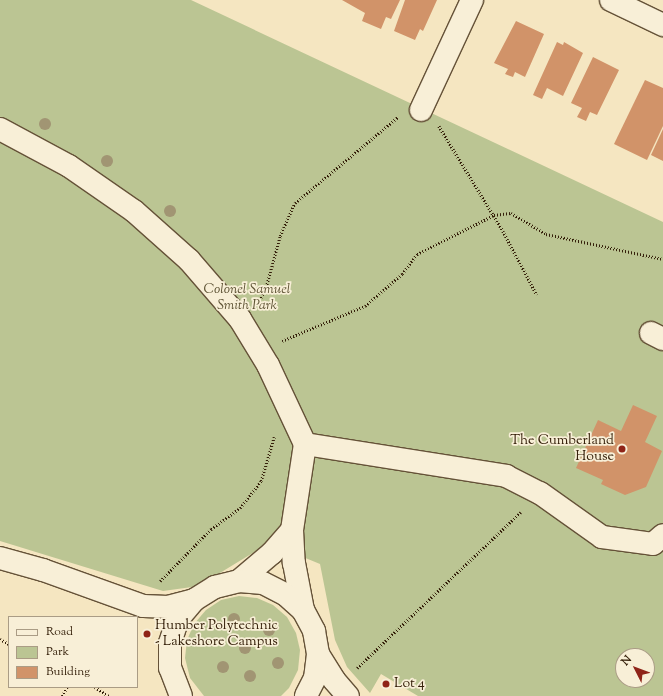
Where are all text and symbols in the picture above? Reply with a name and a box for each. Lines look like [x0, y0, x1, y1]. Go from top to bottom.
park label: Colonel Samuel Smith Park [204, 282, 290, 314]
place label: The Cumberland House [510, 433, 614, 466]
marker: The Cumberland House [617, 444, 627, 454]
legend [8, 616, 138, 688]
place label: Humber Polytechnic - Lakeshore Campus [155, 618, 278, 650]
text: Road [46, 623, 73, 641]
marker: Humber Polytechnic - Lakeshore Campus [142, 629, 152, 639]
text: Park [46, 643, 69, 661]
north arrow [615, 648, 655, 688]
text: N [618, 652, 636, 669]
text: Building [46, 663, 90, 681]
place label: Lot 4 [394, 676, 425, 692]
marker: Lot 4 [381, 679, 391, 689]

